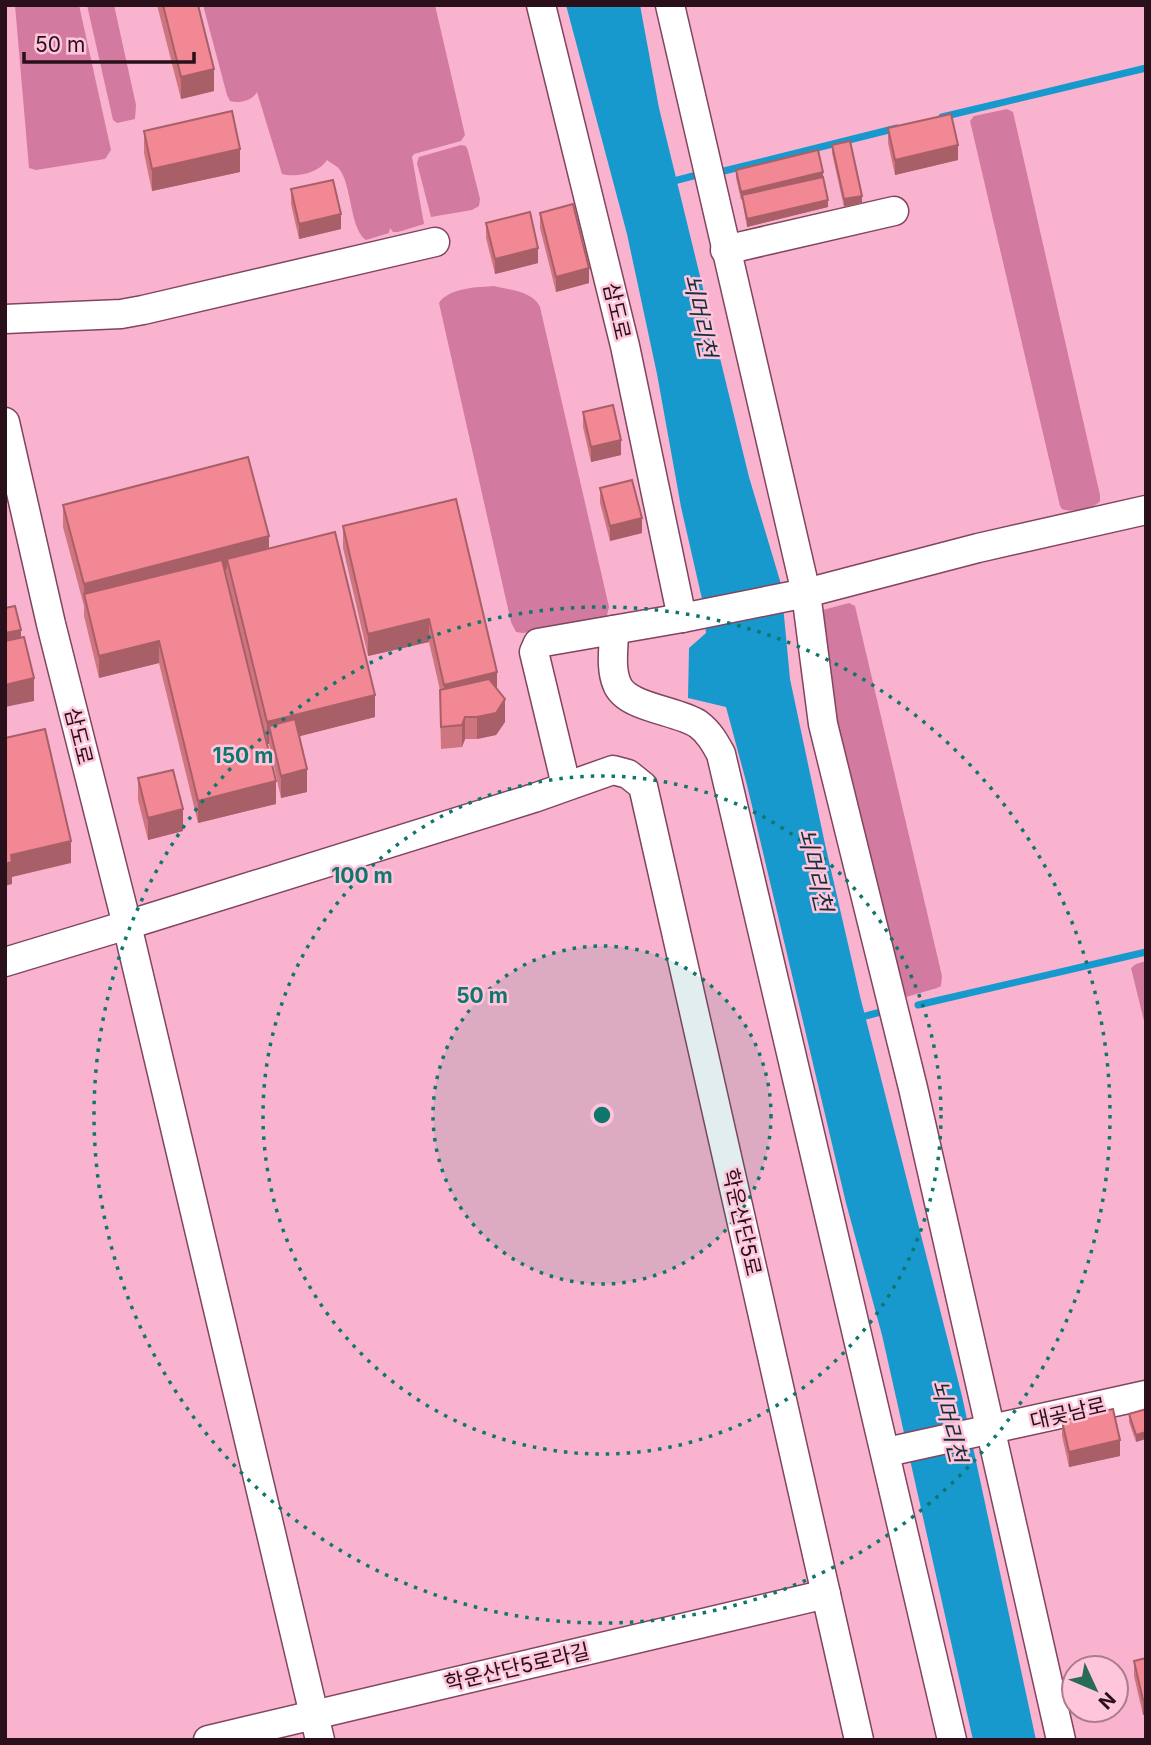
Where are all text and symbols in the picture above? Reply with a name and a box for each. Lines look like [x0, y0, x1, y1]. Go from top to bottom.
scale bar [24, 21, 194, 65]
text: 50 m [35, 32, 85, 57]
water label: 뇌머리천 [678, 272, 723, 363]
street label: 삼도로 [598, 280, 636, 342]
street label: 삼도로 [60, 705, 98, 767]
text: 150 m [213, 743, 273, 768]
water label: 뇌머리천 [792, 826, 839, 917]
text: 100 m [331, 863, 393, 888]
text: 50 m [456, 983, 508, 1008]
centre of rings [590, 1103, 614, 1127]
street label: 학운산단5로 [718, 1166, 766, 1278]
water label: 뇌머리천 [925, 1377, 974, 1468]
street label: 대곶남로 [1028, 1392, 1108, 1434]
street label: 학운산단5로라길 [442, 1638, 592, 1696]
north arrow [1060, 1654, 1130, 1724]
text: N [1094, 1687, 1120, 1714]

